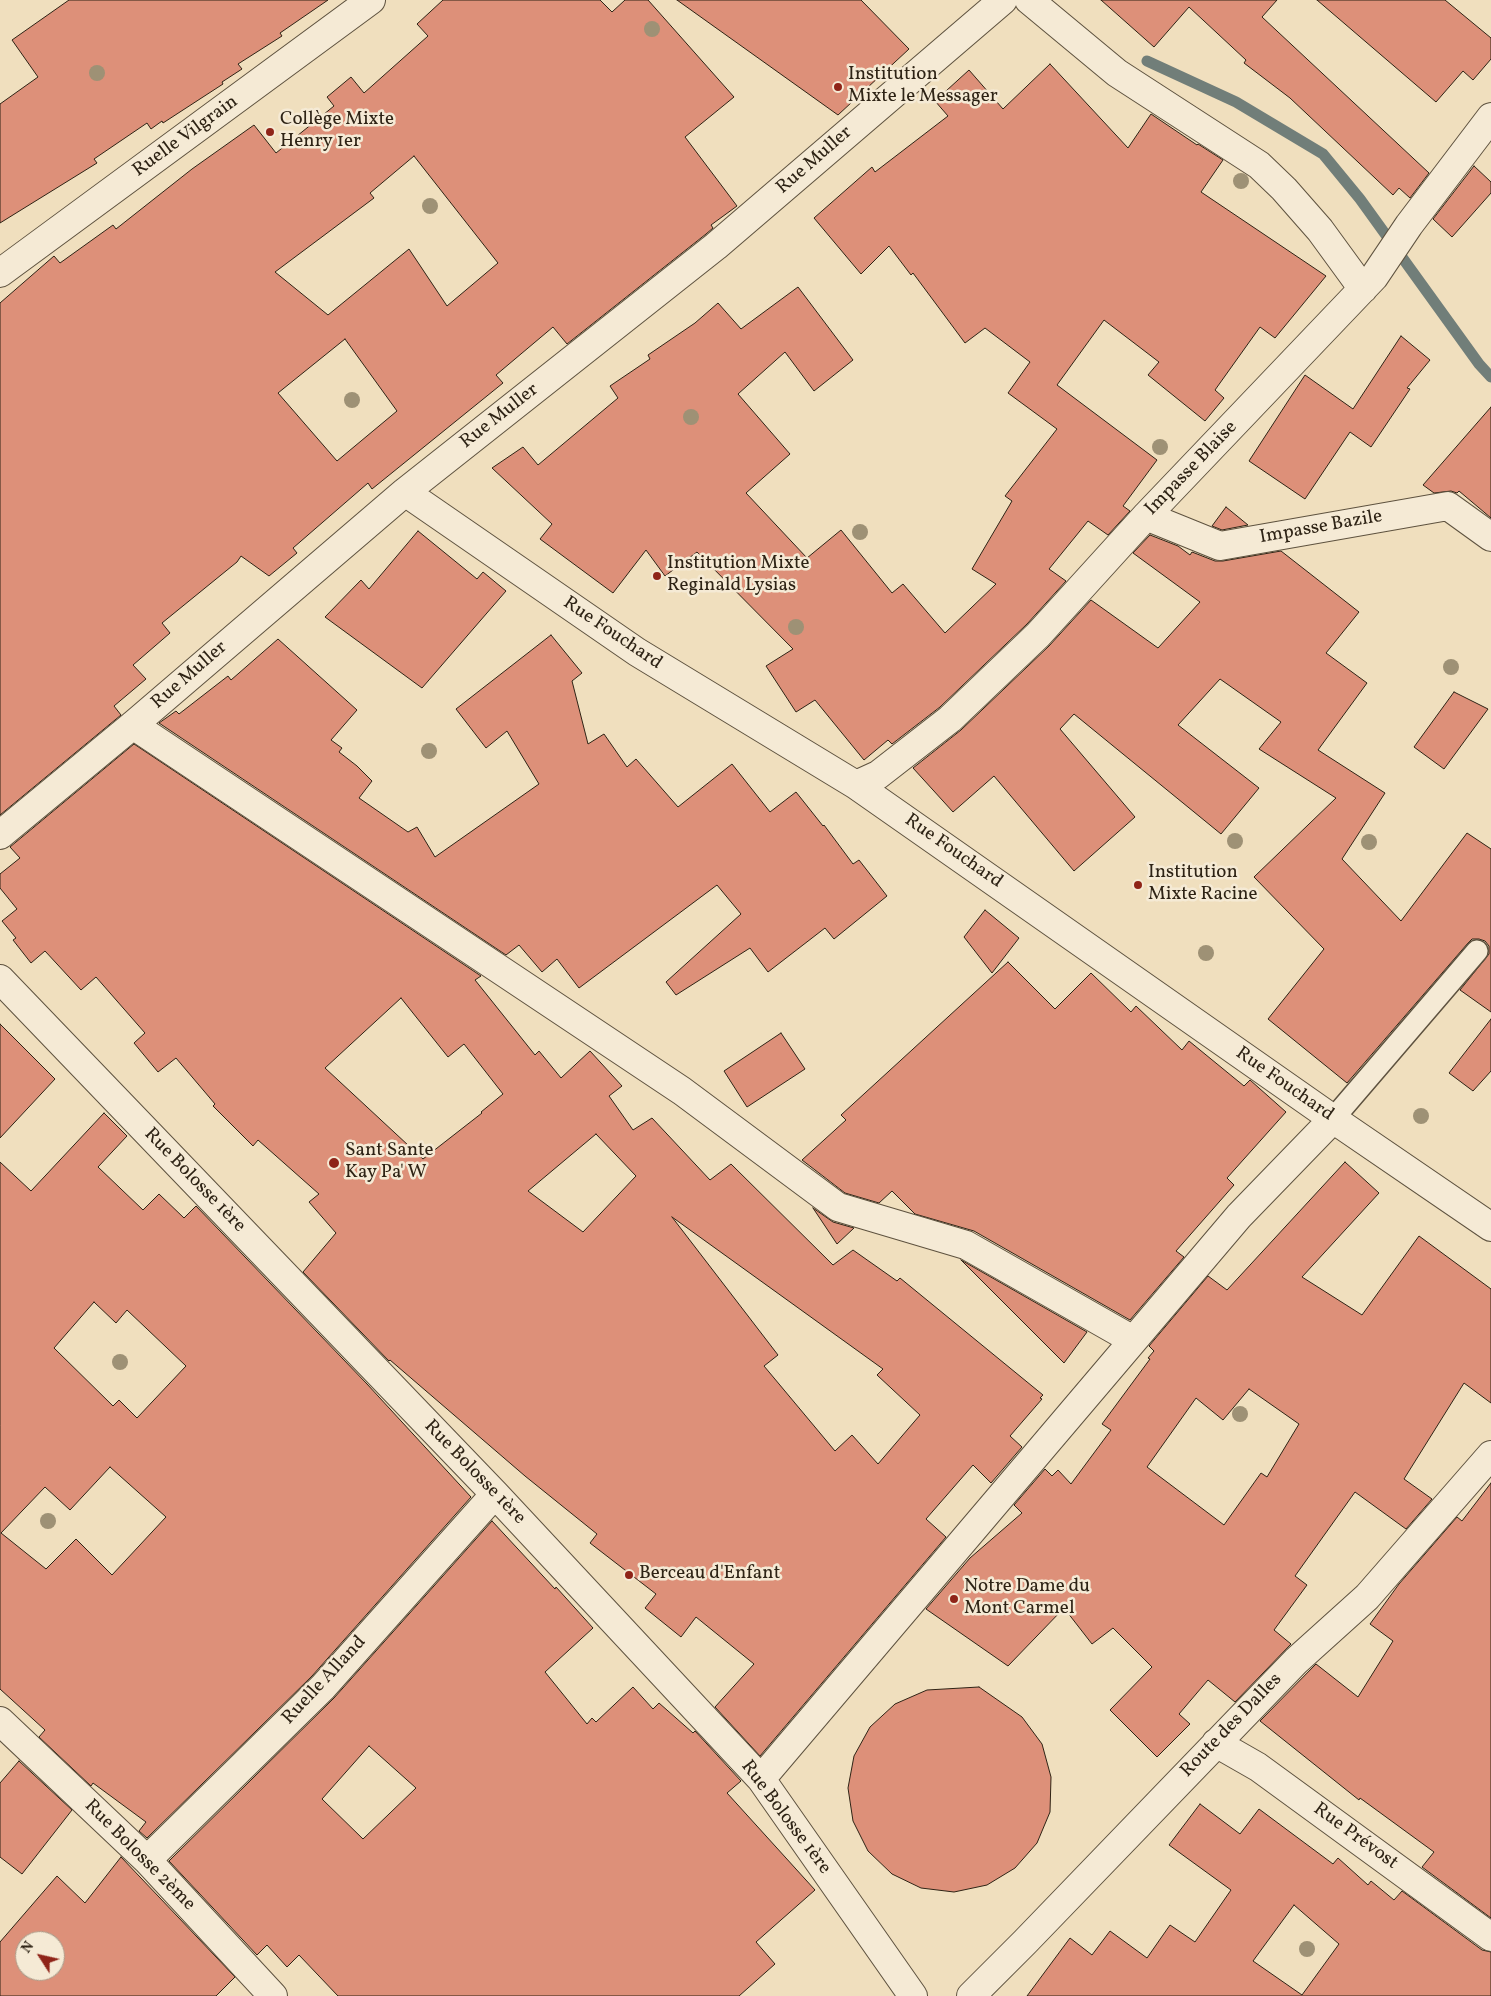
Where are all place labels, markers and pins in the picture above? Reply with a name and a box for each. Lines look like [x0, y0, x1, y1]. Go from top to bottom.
place label: Institution Mixte le Messager [848, 65, 998, 109]
marker: Institution Mixte le Messager [832, 81, 844, 93]
place label: Collège Mixte Henry 1er [280, 110, 394, 154]
marker: Collège Mixte Henry 1er [264, 126, 276, 138]
place label: Institution Mixte Reginald Lysias [667, 554, 809, 598]
marker: Institution Mixte Reginald Lysias [651, 570, 663, 582]
place label: Institution Mixte Racine [1148, 863, 1258, 907]
marker: Institution Mixte Racine [1132, 879, 1144, 891]
place label: Sant Sante Kay Pa' W [345, 1141, 434, 1185]
marker: Sant Sante Kay Pa' W [327, 1156, 341, 1170]
place label: Berceau d'Enfant [639, 1564, 780, 1586]
marker: Berceau d'Enfant [623, 1569, 635, 1581]
place label: Notre Dame du Mont Carmel [964, 1577, 1090, 1621]
marker: Notre Dame du Mont Carmel [948, 1593, 960, 1605]

